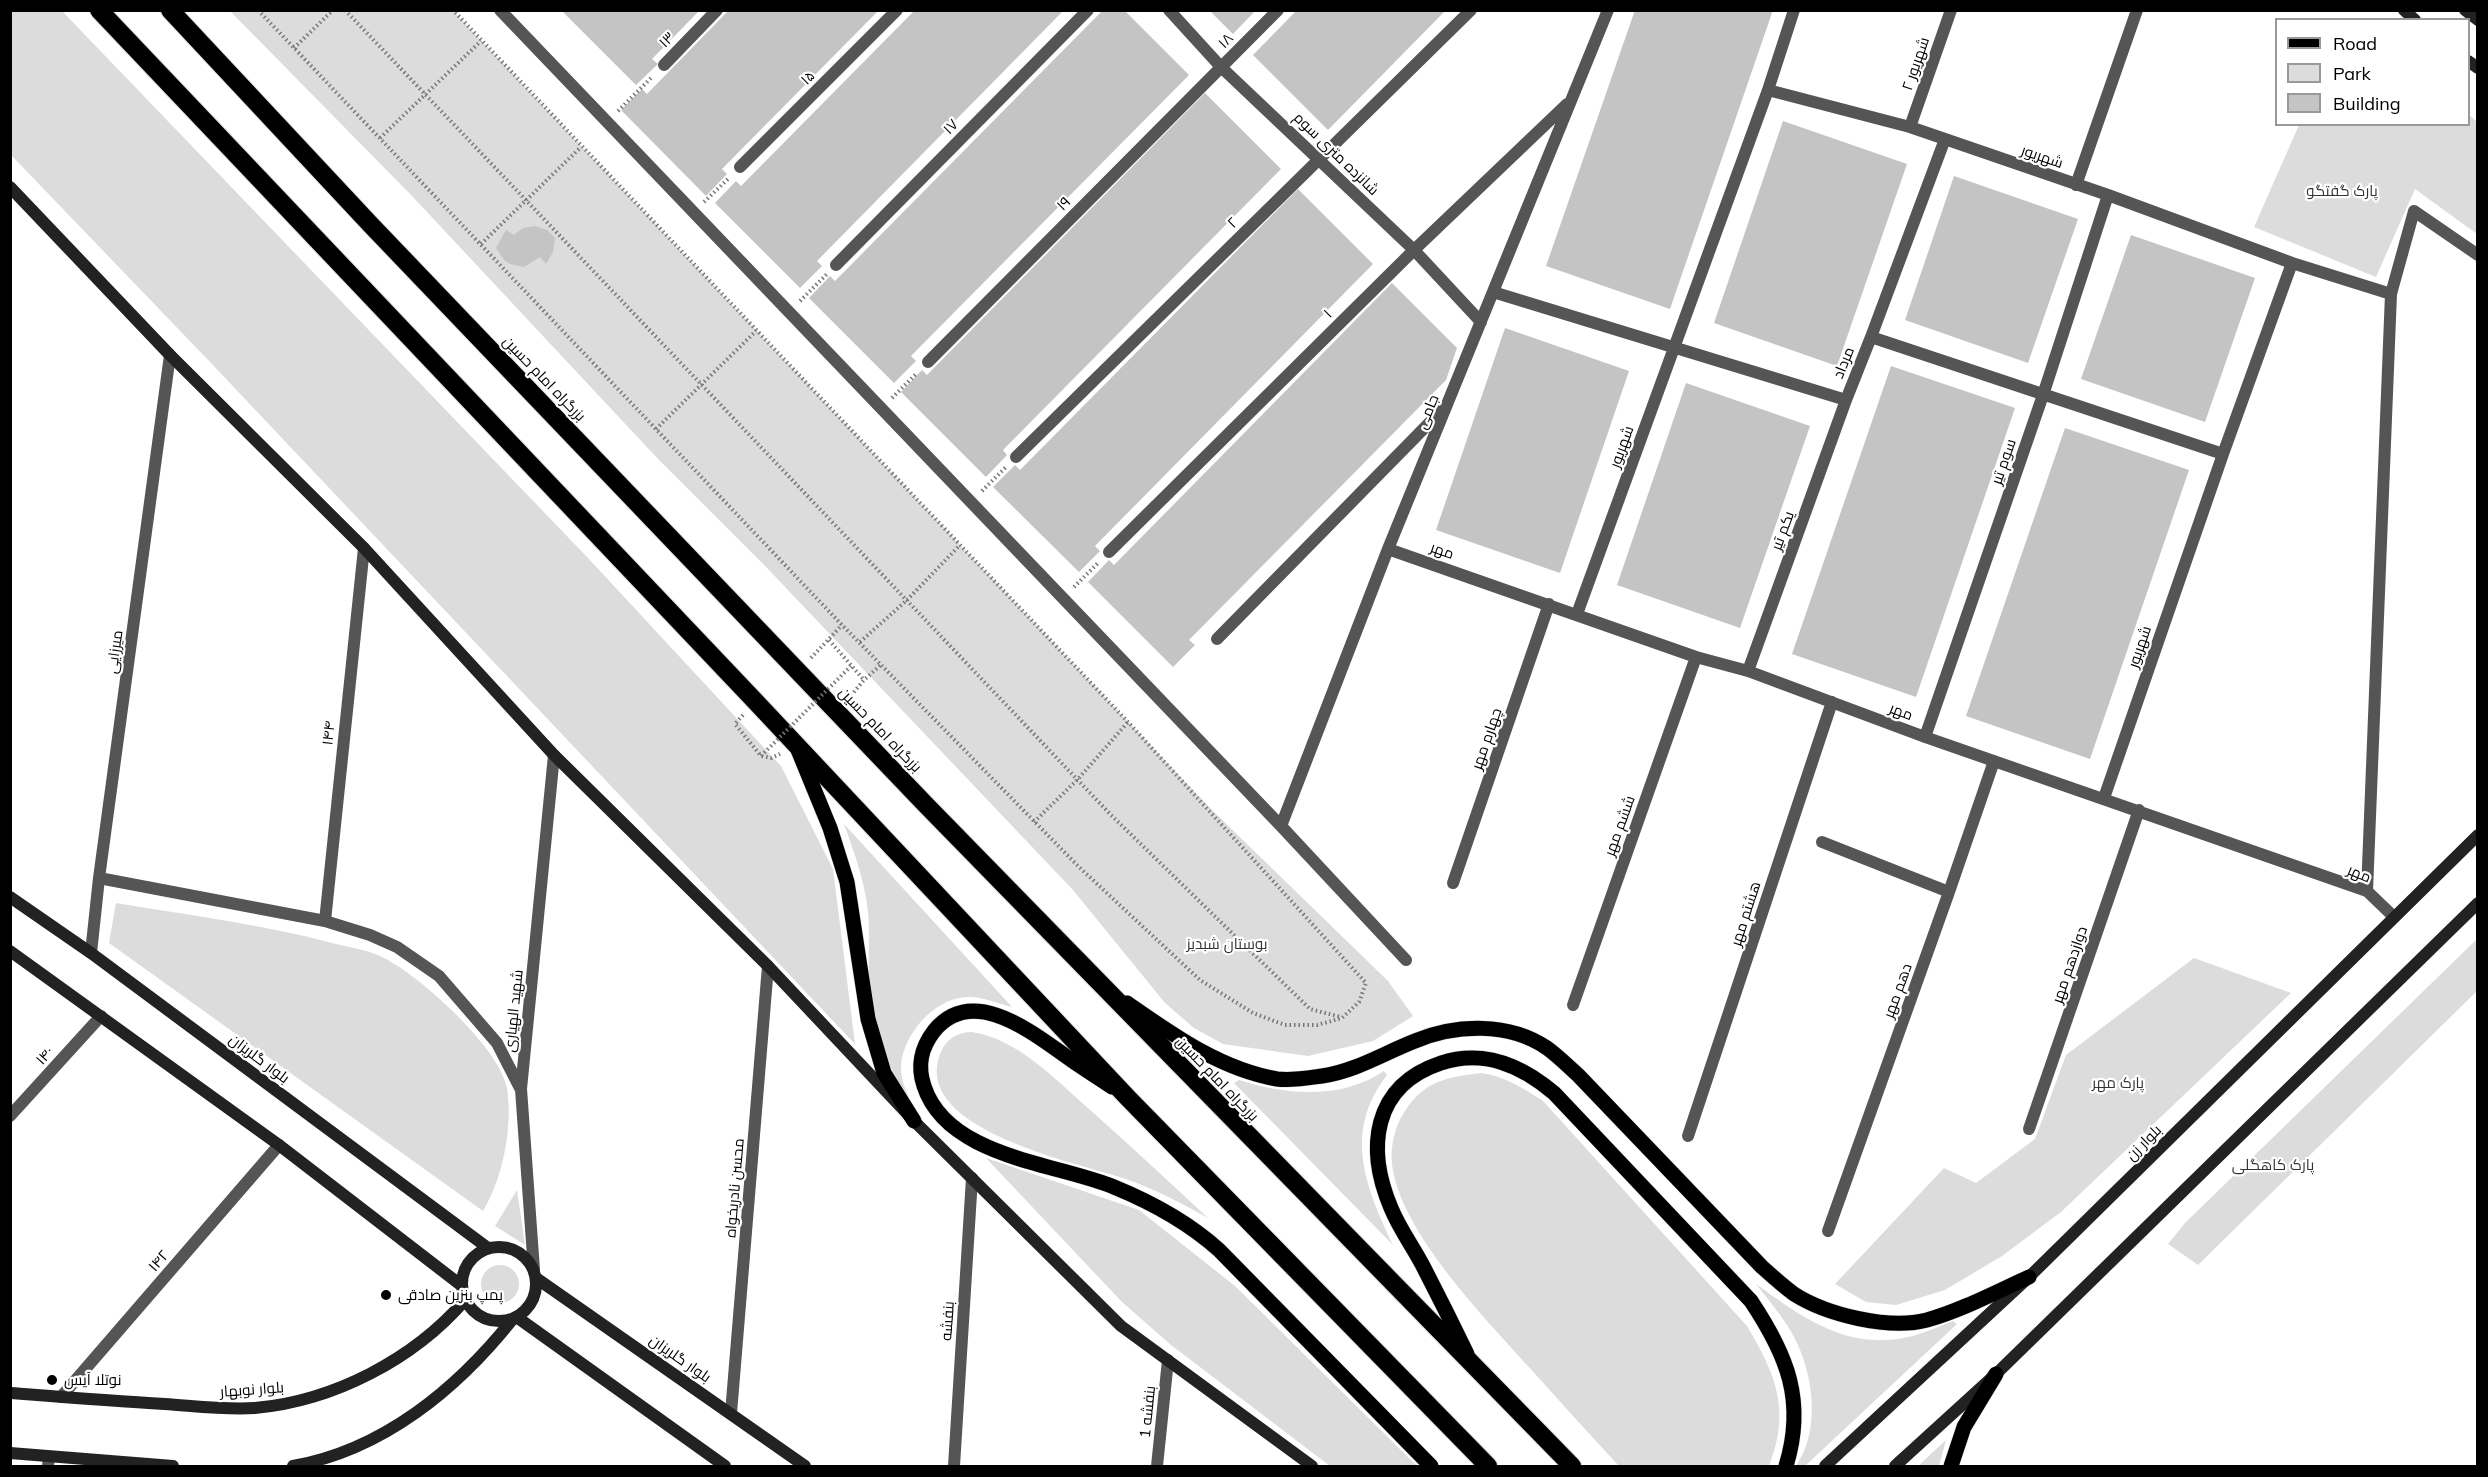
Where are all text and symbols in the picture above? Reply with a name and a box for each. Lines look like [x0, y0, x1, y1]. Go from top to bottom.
legend [2275, 18, 2470, 126]
street label: ۱۳ [655, 28, 679, 52]
street label: ۱۸ [1215, 30, 1237, 52]
text: Road [2333, 32, 2377, 55]
street label: شهریور ۲ [1898, 35, 1934, 93]
text: Park [2333, 62, 2371, 85]
street label: ۱۵ [797, 67, 819, 89]
text: Building [2333, 92, 2401, 115]
street label: شانزده متری سوم [1290, 109, 1382, 199]
street label: ۱۷ [940, 116, 962, 138]
street label: شهریور [2019, 141, 2065, 173]
park label: پارک گفتگو [2306, 182, 2378, 200]
street label: ۱۹ [1053, 193, 1075, 215]
street label: ۲ [1224, 214, 1242, 232]
street label: ۱ [1320, 306, 1336, 322]
street label: بزرگراه امام حسین [499, 333, 589, 425]
street label: مرداد [1830, 344, 1858, 382]
street label: جامی [1413, 392, 1443, 432]
street label: شهریور [1606, 424, 1638, 470]
street label: سوم تیر [1988, 437, 2020, 487]
street label: یکم تیر [1768, 509, 1798, 553]
street label: مهر [1428, 539, 1456, 563]
street label: شهریور [2124, 624, 2156, 670]
street label: میرزایی [103, 629, 127, 675]
street label: بزرگراه امام حسین [835, 684, 925, 776]
street label: مهر [1887, 699, 1915, 725]
street label: چهارم مهر [1468, 706, 1506, 772]
street label: ۱۴۴ [319, 720, 339, 746]
street label: ششم مهر [1601, 793, 1639, 859]
street label: مهر [2344, 861, 2374, 887]
street label: هشتم مهر [1727, 879, 1765, 949]
street label: دوازدهم مهر [2048, 924, 2092, 1006]
park label: بوستان شبدیز [1186, 935, 1268, 953]
street label: دهم مهر [1880, 961, 1916, 1021]
street label: شهید الهیاری [501, 969, 527, 1053]
street label: بلوار گلریزان [225, 1030, 293, 1088]
street label: بزرگراه امام حسین [1172, 1033, 1262, 1125]
street label: ۱۴۰ [32, 1043, 58, 1069]
park label: پارک مهر [2092, 1074, 2144, 1092]
street label: بلوار زن [2122, 1121, 2166, 1165]
street label: محسن نادریخواه [722, 1137, 748, 1239]
park label: پارک کاهگلی [2232, 1156, 2314, 1174]
street label: ۱۴۲ [145, 1247, 173, 1275]
place label: پمپ بنزین صادقی [398, 1286, 503, 1304]
marker: پمپ بنزین صادقی [379, 1288, 393, 1302]
street label: بنفشه [938, 1301, 958, 1341]
street label: بلوار گلریزان [646, 1331, 714, 1387]
place label: نوتلا آیس [64, 1371, 121, 1389]
marker: نوتلا آیس [45, 1373, 59, 1387]
street label: بلوار نوبهار [219, 1379, 285, 1401]
street label: بنفشه 1 [1136, 1385, 1160, 1439]

